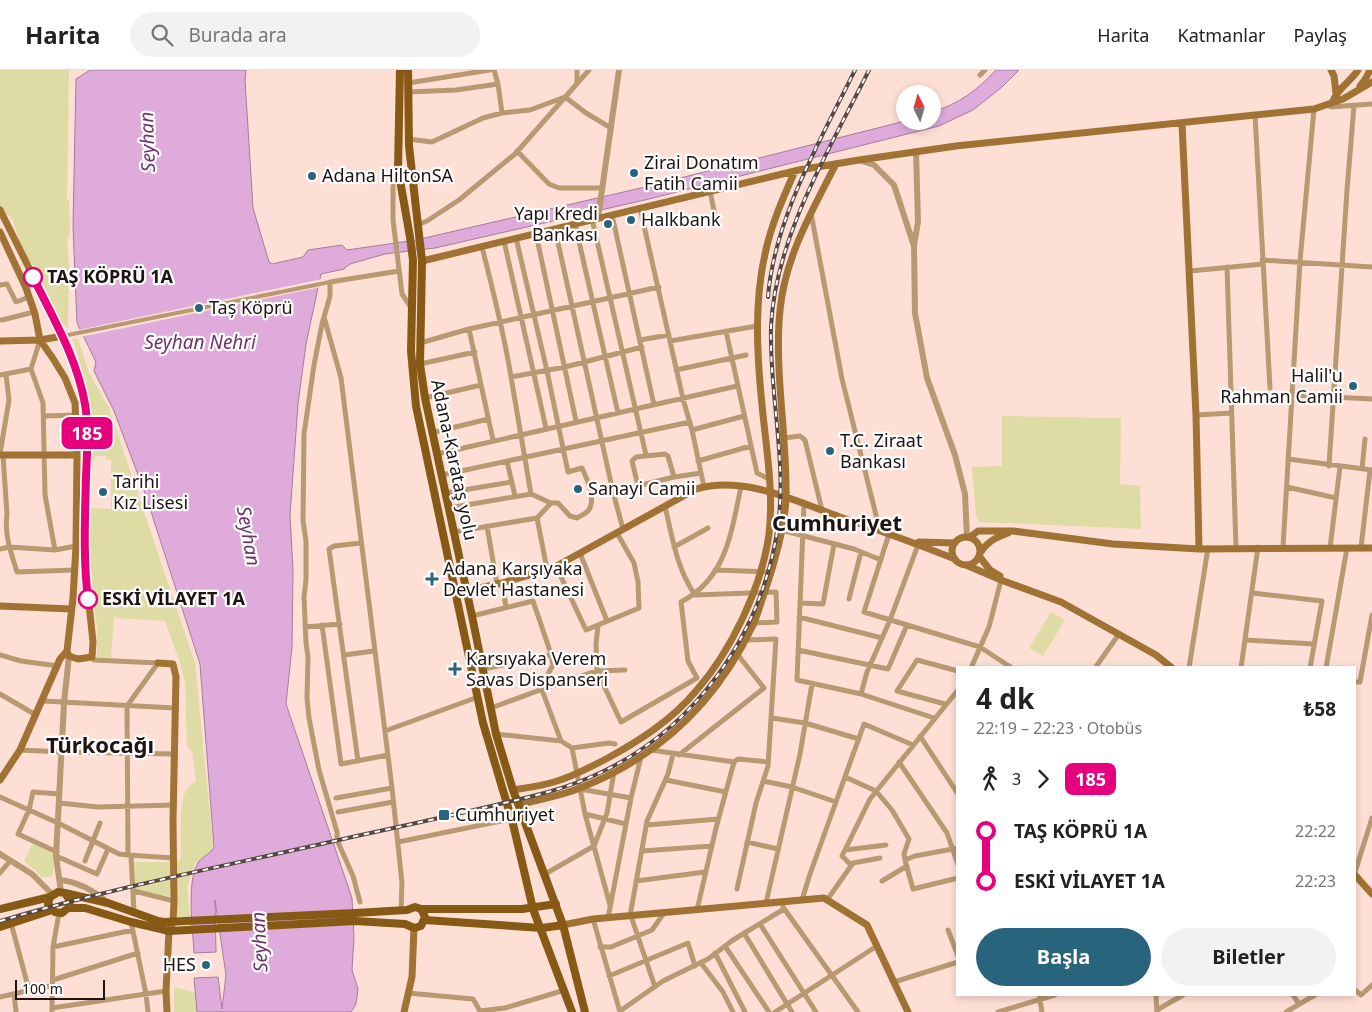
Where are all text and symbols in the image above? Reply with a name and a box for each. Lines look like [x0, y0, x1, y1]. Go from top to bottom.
search box [130, 12, 480, 57]
text: Harita [25, 18, 100, 51]
icon: search [148, 21, 176, 49]
text: Burada ara [188, 22, 287, 48]
text: Harita [1097, 23, 1149, 47]
text: Katmanlar [1177, 23, 1265, 47]
text: Paylaş [1293, 23, 1347, 47]
north arrow [896, 85, 941, 130]
map controls [896, 85, 941, 130]
water label: Seyhan [133, 111, 161, 173]
place label: Zirai Donatım Fatih Camii [644, 150, 759, 195]
place label: Adana HiltonSA [322, 163, 454, 187]
marker: Zirai Donatım Fatih Camii [628, 167, 640, 179]
marker: Adana HiltonSA [306, 170, 318, 182]
place label: Yapı Kredi Bankası [514, 201, 598, 246]
place label: Halkbank [641, 207, 721, 231]
marker: Halkbank [625, 214, 637, 226]
marker: Yapı Kredi Bankası [602, 218, 614, 230]
place label: TAŞ KÖPRÜ 1A [47, 264, 174, 288]
marker: TAŞ KÖPRÜ 1A [23, 267, 43, 287]
place label: Taș Köprü [209, 295, 293, 319]
marker: Taș Köprü [193, 302, 205, 314]
water label: Seyhan Nehri [144, 329, 257, 355]
place label: Halil'u Rahman Camii [1220, 363, 1343, 408]
street label: Adana-Karataş yolu [426, 377, 484, 542]
marker: Halil'u Rahman Camii [1347, 380, 1359, 392]
line badge: 185 [58, 417, 116, 449]
text: 185 [72, 421, 102, 445]
place label: T.C. Ziraat Bankası [840, 428, 923, 473]
marker: T.C. Ziraat Bankası [824, 445, 836, 457]
place label: Tarihi Kız Lisesi [113, 469, 188, 514]
place label: Sanayi Camii [588, 476, 695, 500]
marker: Sanayi Camii [572, 483, 584, 495]
marker: Tarihi Kız Lisesi [97, 486, 109, 498]
water label: Seyhan [231, 504, 267, 568]
district label: Cumhuriyet [772, 507, 902, 537]
place label: Adana Karşıyaka Devlet Hastanesi [443, 556, 584, 601]
marker: Adana Karşıyaka Devlet Hastanesi [425, 572, 439, 586]
place label: ESKİ VİLAYET 1A [102, 586, 245, 610]
marker: ESKİ VİLAYET 1A [78, 589, 98, 609]
place label: Karsıyaka Verem Savas Dispanseri [466, 646, 608, 691]
marker: Karsıyaka Verem Savas Dispanseri [448, 662, 462, 676]
text: 4 dk [976, 679, 1034, 717]
text: ₺58 [1303, 696, 1336, 722]
text: 22:19 – 22:23 · Otobüs [976, 717, 1142, 739]
district label: Türkocağı [46, 729, 154, 759]
icon: walk [976, 765, 1004, 793]
icon: forward [1029, 765, 1057, 793]
text: 185 [1075, 767, 1106, 791]
text: 3 [1012, 768, 1021, 790]
place label: Cumhuriyet [455, 802, 555, 826]
marker: Cumhuriyet [437, 808, 451, 822]
text: TAŞ KÖPRÜ 1A [1014, 818, 1147, 844]
text: 22:22 [1295, 820, 1336, 842]
text: ESKİ VİLAYET 1A [1014, 868, 1165, 894]
text: 22:23 [1295, 870, 1336, 892]
water label: Seyhan [244, 911, 274, 973]
button: Başla [976, 928, 1151, 986]
button: Biletler [1161, 928, 1336, 986]
place label: HES [163, 952, 196, 976]
marker: HES [200, 959, 212, 971]
scale bar [15, 977, 105, 1000]
text: 100 m [22, 979, 63, 998]

